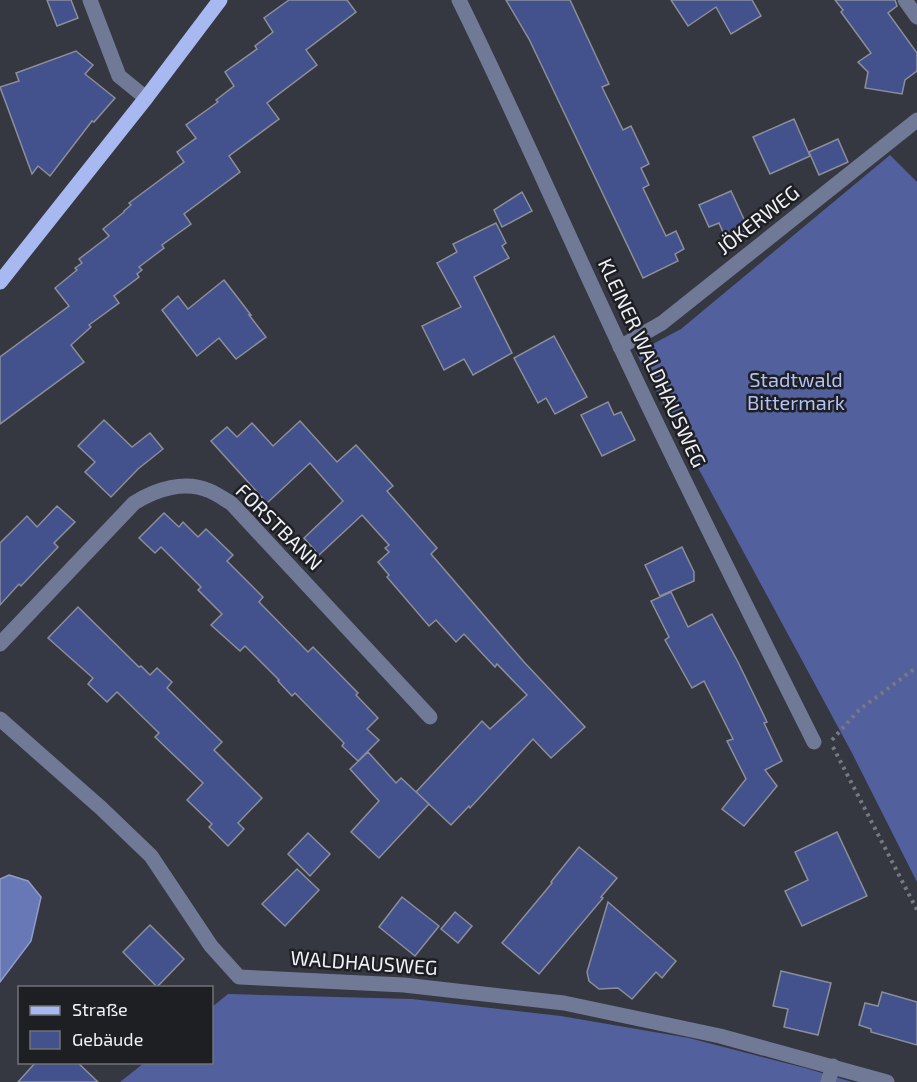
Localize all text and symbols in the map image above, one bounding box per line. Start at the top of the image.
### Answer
street label: JÖKERWEG [711,180,803,259]
street label: KLEINER WALDHAUSWEG [594,254,712,471]
park label: Stadtwald Bittermark [747,367,845,414]
street label: FORSTBANN [232,478,328,574]
street label: WALDHAUSWEG [290,945,438,979]
legend [18,986,213,1064]
text: Straße [72,998,128,1020]
text: Gebäude [72,1028,143,1050]

